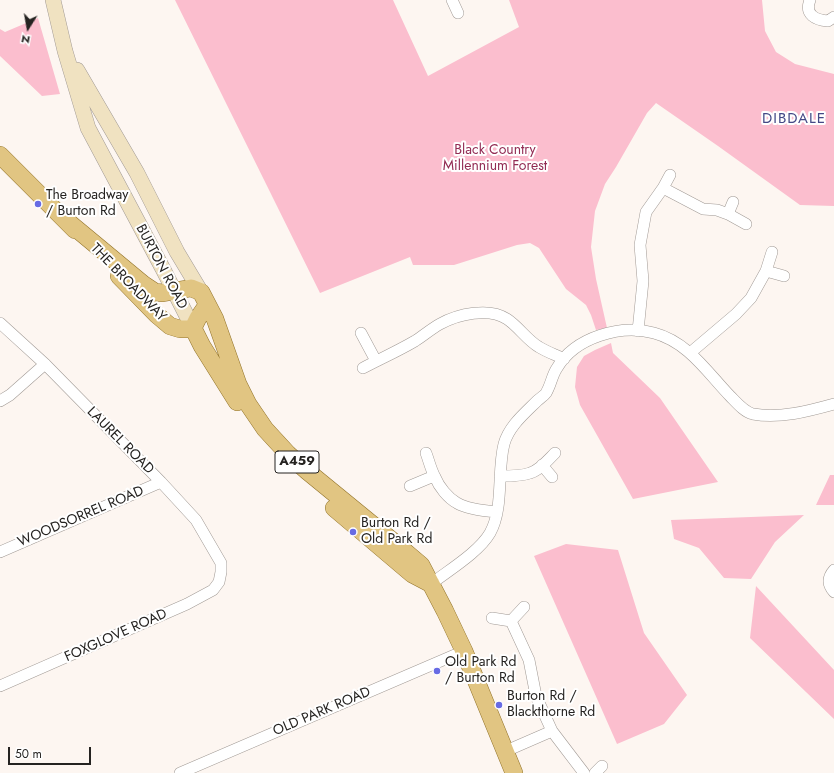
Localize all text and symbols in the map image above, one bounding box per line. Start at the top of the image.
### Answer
north arrow [8,8,48,48]
text: N [20,31,32,48]
district label: DIBDALE [762,110,826,128]
park label: Black Country Millennium Forest [443,143,547,176]
place label: The Broadway / Burton Rd [46,188,128,220]
marker: The Broadway / Burton Rd [33,199,43,209]
street label: BURTON ROAD [132,222,190,312]
street label: THE BROADWAY [87,241,169,325]
street label: LAUREL ROAD [83,404,157,478]
road number: A459 [275,451,319,473]
street label: WOODSORREL ROAD [16,483,146,551]
place label: Burton Rd / Old Park Rd [361,516,432,548]
marker: Burton Rd / Old Park Rd [348,527,358,537]
street label: FOXGLOVE ROAD [62,606,170,666]
place label: Old Park Rd / Burton Rd [445,655,516,688]
marker: Old Park Rd / Burton Rd [432,666,442,676]
street label: OLD PARK ROAD [271,684,373,740]
place label: Burton Rd / Blackthorne Rd [507,689,595,722]
marker: Burton Rd / Blackthorne Rd [494,700,504,710]
scale bar [10,739,93,765]
text: 50 m [15,745,42,763]

